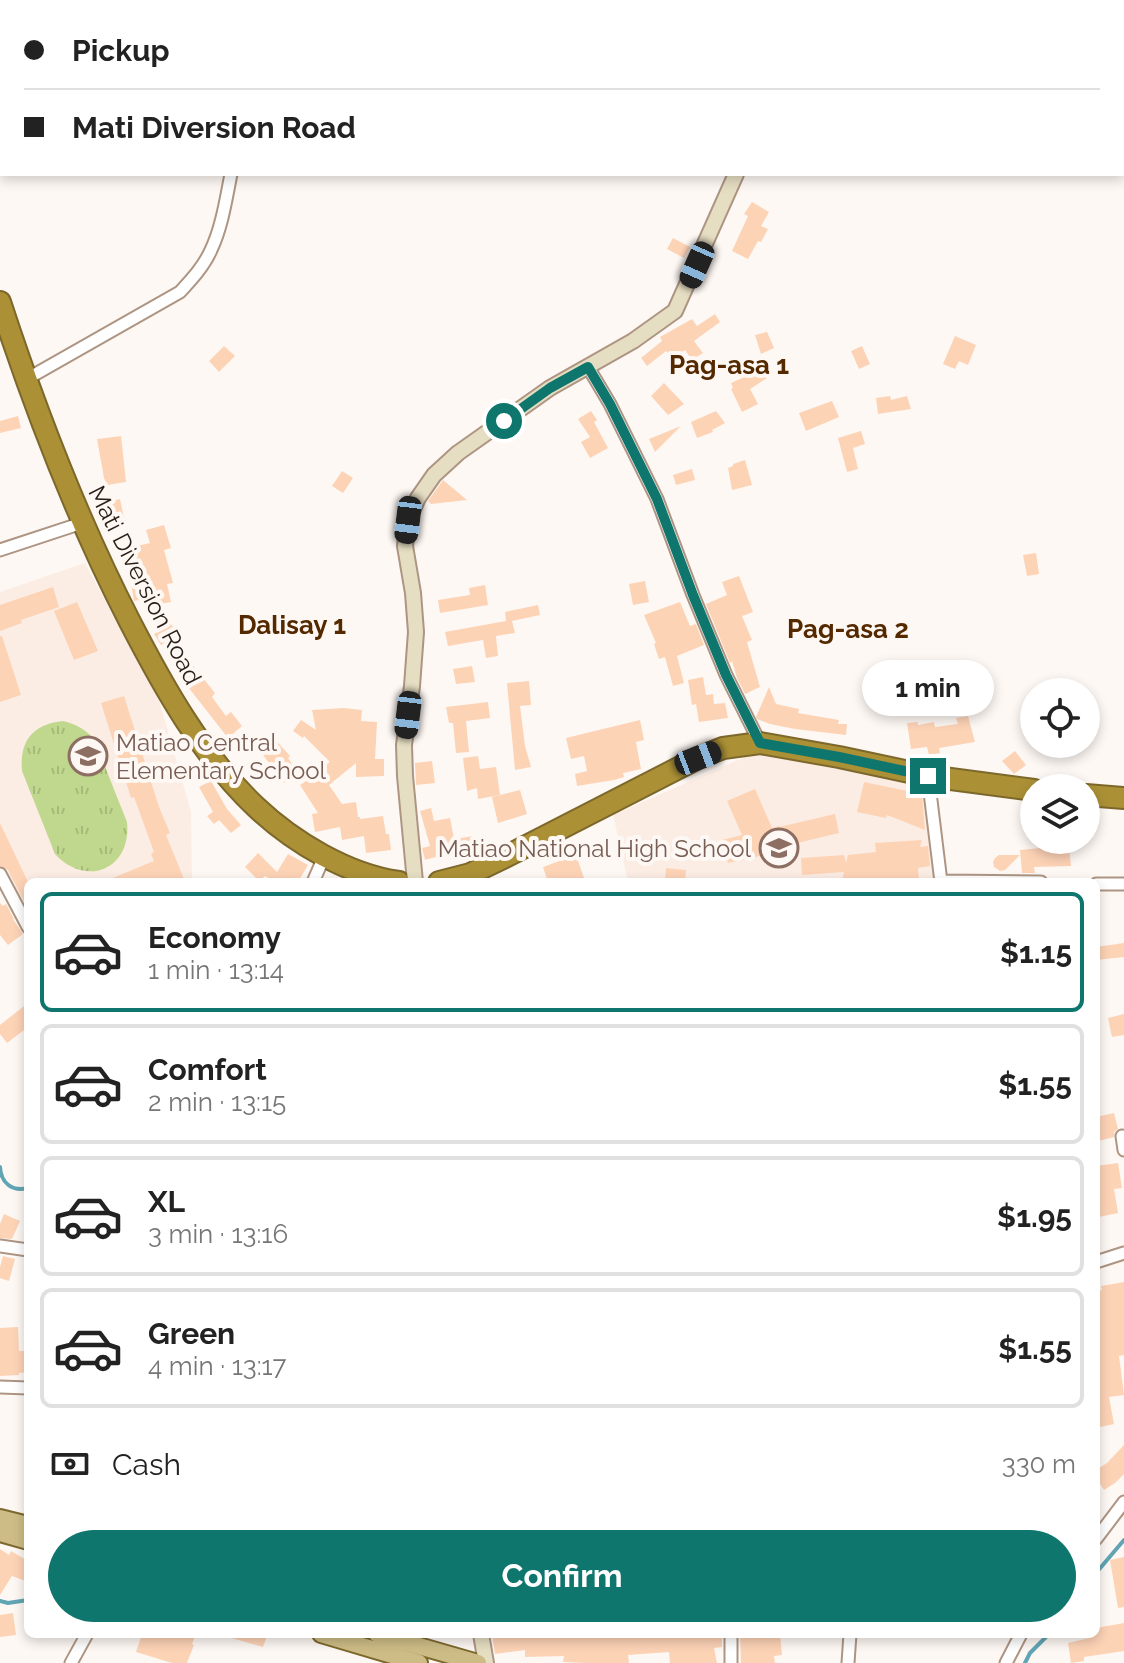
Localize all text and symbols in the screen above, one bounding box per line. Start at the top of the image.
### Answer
text: Pickup [72,33,170,68]
text: Mati Diversion Road [72,110,356,145]
car [676,238,718,292]
district label: Pag-asa 1 [669,350,789,380]
route start [486,403,522,439]
street label: Mati Diversion Road [82,481,208,689]
car [393,495,423,545]
district label: Dalisay 1 [238,610,346,640]
district label: Pag-asa 2 [787,614,909,644]
callout: 1 min [862,660,994,716]
text: 1 min [895,673,961,703]
map controls [1020,678,1100,854]
button: locate [1020,678,1100,758]
car [393,690,423,740]
place label: Matiao Central Elementary School [116,728,327,785]
school or university icon: Matiao Central Elementary School [67,735,109,777]
car [671,738,725,778]
route end [910,758,946,794]
button: layers [1020,774,1100,854]
school or university icon: Matiao National High School [758,827,800,869]
place label: Matiao National High School [438,834,751,863]
icon: car [52,916,124,988]
text: Economy [148,920,281,955]
text: $1.15 [1000,935,1072,970]
text: 1 min · 13:14 [148,955,284,985]
icon: car [52,1048,124,1120]
text: Comfort [148,1052,267,1087]
text: $1.55 [998,1067,1072,1102]
text: 2 min · 13:15 [148,1087,286,1117]
icon: car [52,1180,124,1252]
text: XL [148,1184,185,1219]
text: $1.95 [997,1199,1072,1234]
text: 3 min · 13:16 [148,1219,288,1249]
icon: car [52,1312,124,1384]
text: Green [148,1316,235,1351]
text: $1.55 [998,1331,1072,1366]
text: 4 min · 13:17 [148,1351,287,1381]
icon: cash [48,1442,92,1486]
text: Cash [112,1447,181,1482]
text: 330 m [1002,1449,1076,1479]
button: Confirm [48,1530,1076,1622]

